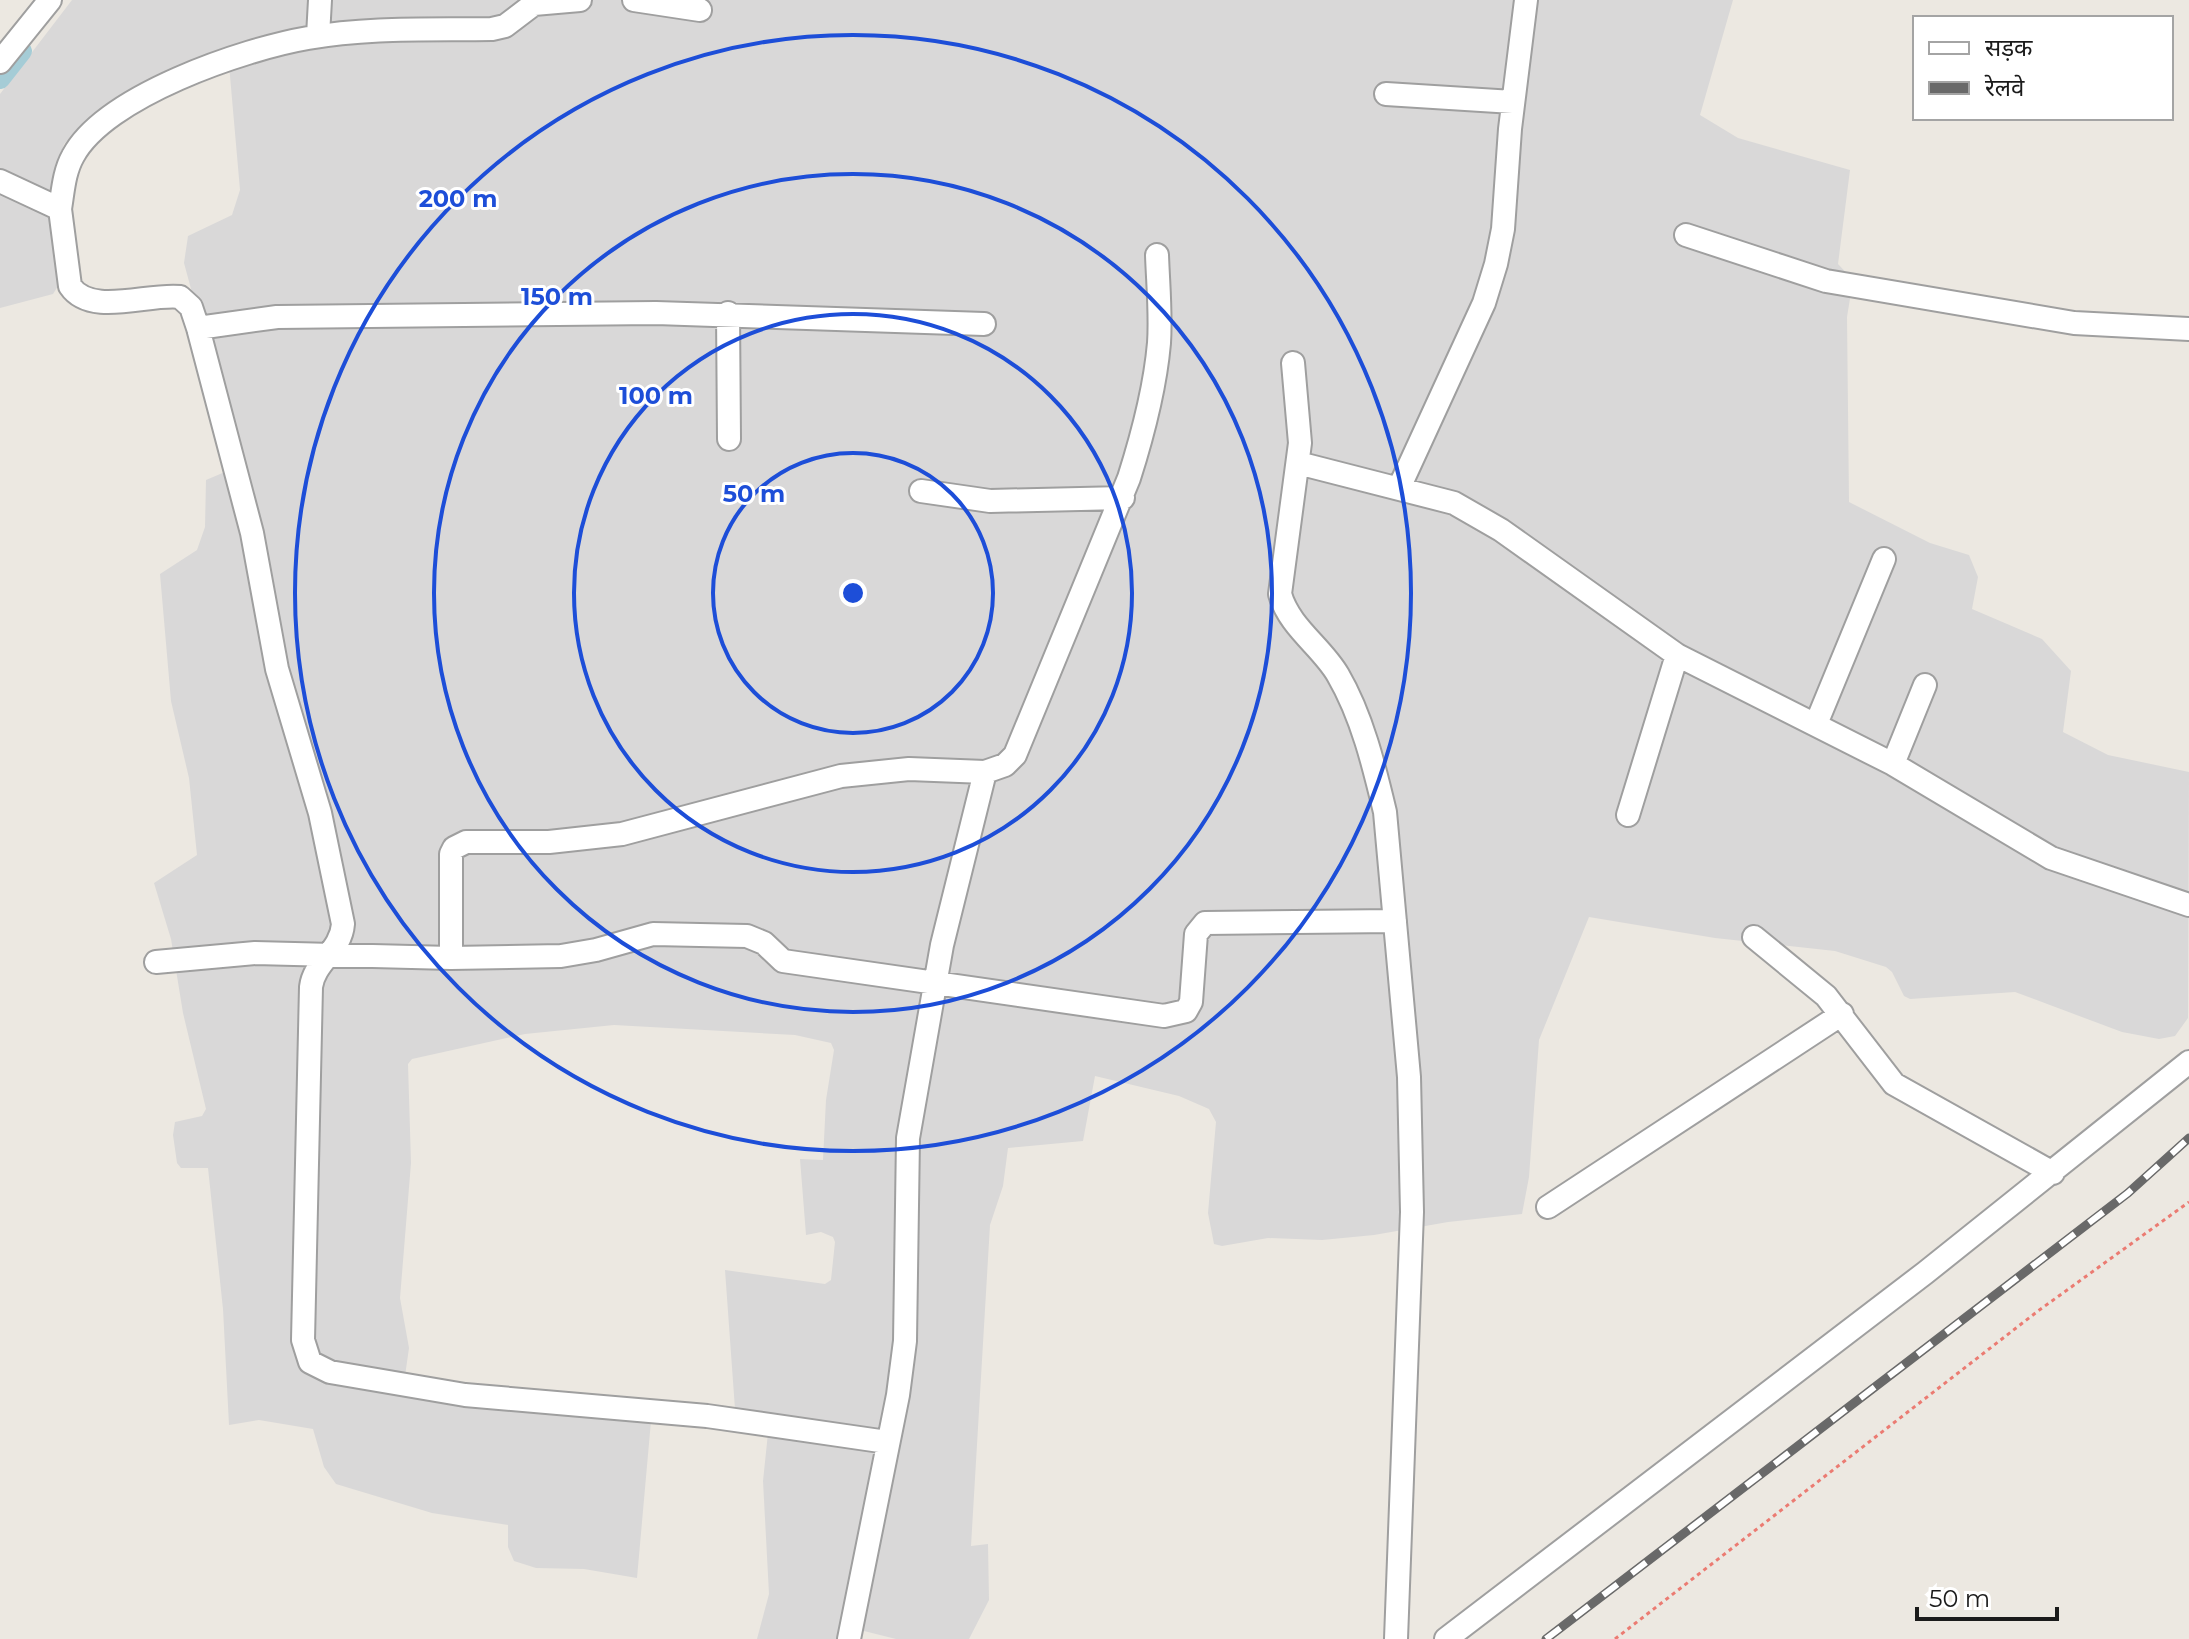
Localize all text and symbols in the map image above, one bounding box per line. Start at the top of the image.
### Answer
legend [1913,16,2173,120]
text: सड़क [1985,33,2033,62]
text: रेलवे [1984,73,2025,102]
text: 200 m [419,184,497,213]
text: 150 m [521,282,593,311]
text: 100 m [619,381,693,410]
text: 50 m [723,479,785,508]
centre of rings [839,579,867,607]
scale bar [1917,1571,2057,1621]
text: 50 m [1929,1584,1990,1613]

